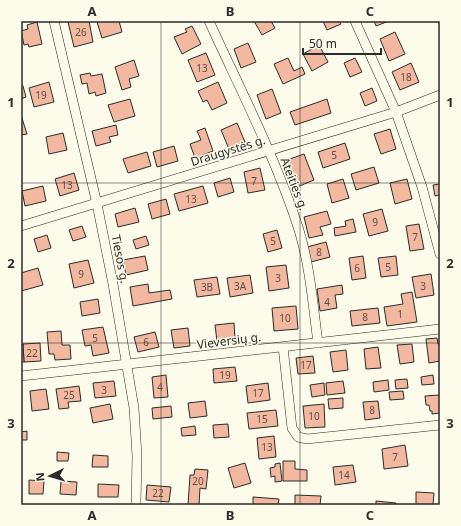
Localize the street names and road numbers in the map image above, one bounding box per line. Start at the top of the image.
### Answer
street label: Draugystės g. [188,131,267,170]
street label: Ateities g. [277,155,312,213]
street label: Tiesos g. [107,233,134,285]
street label: Vieversių g. [196,328,262,353]

